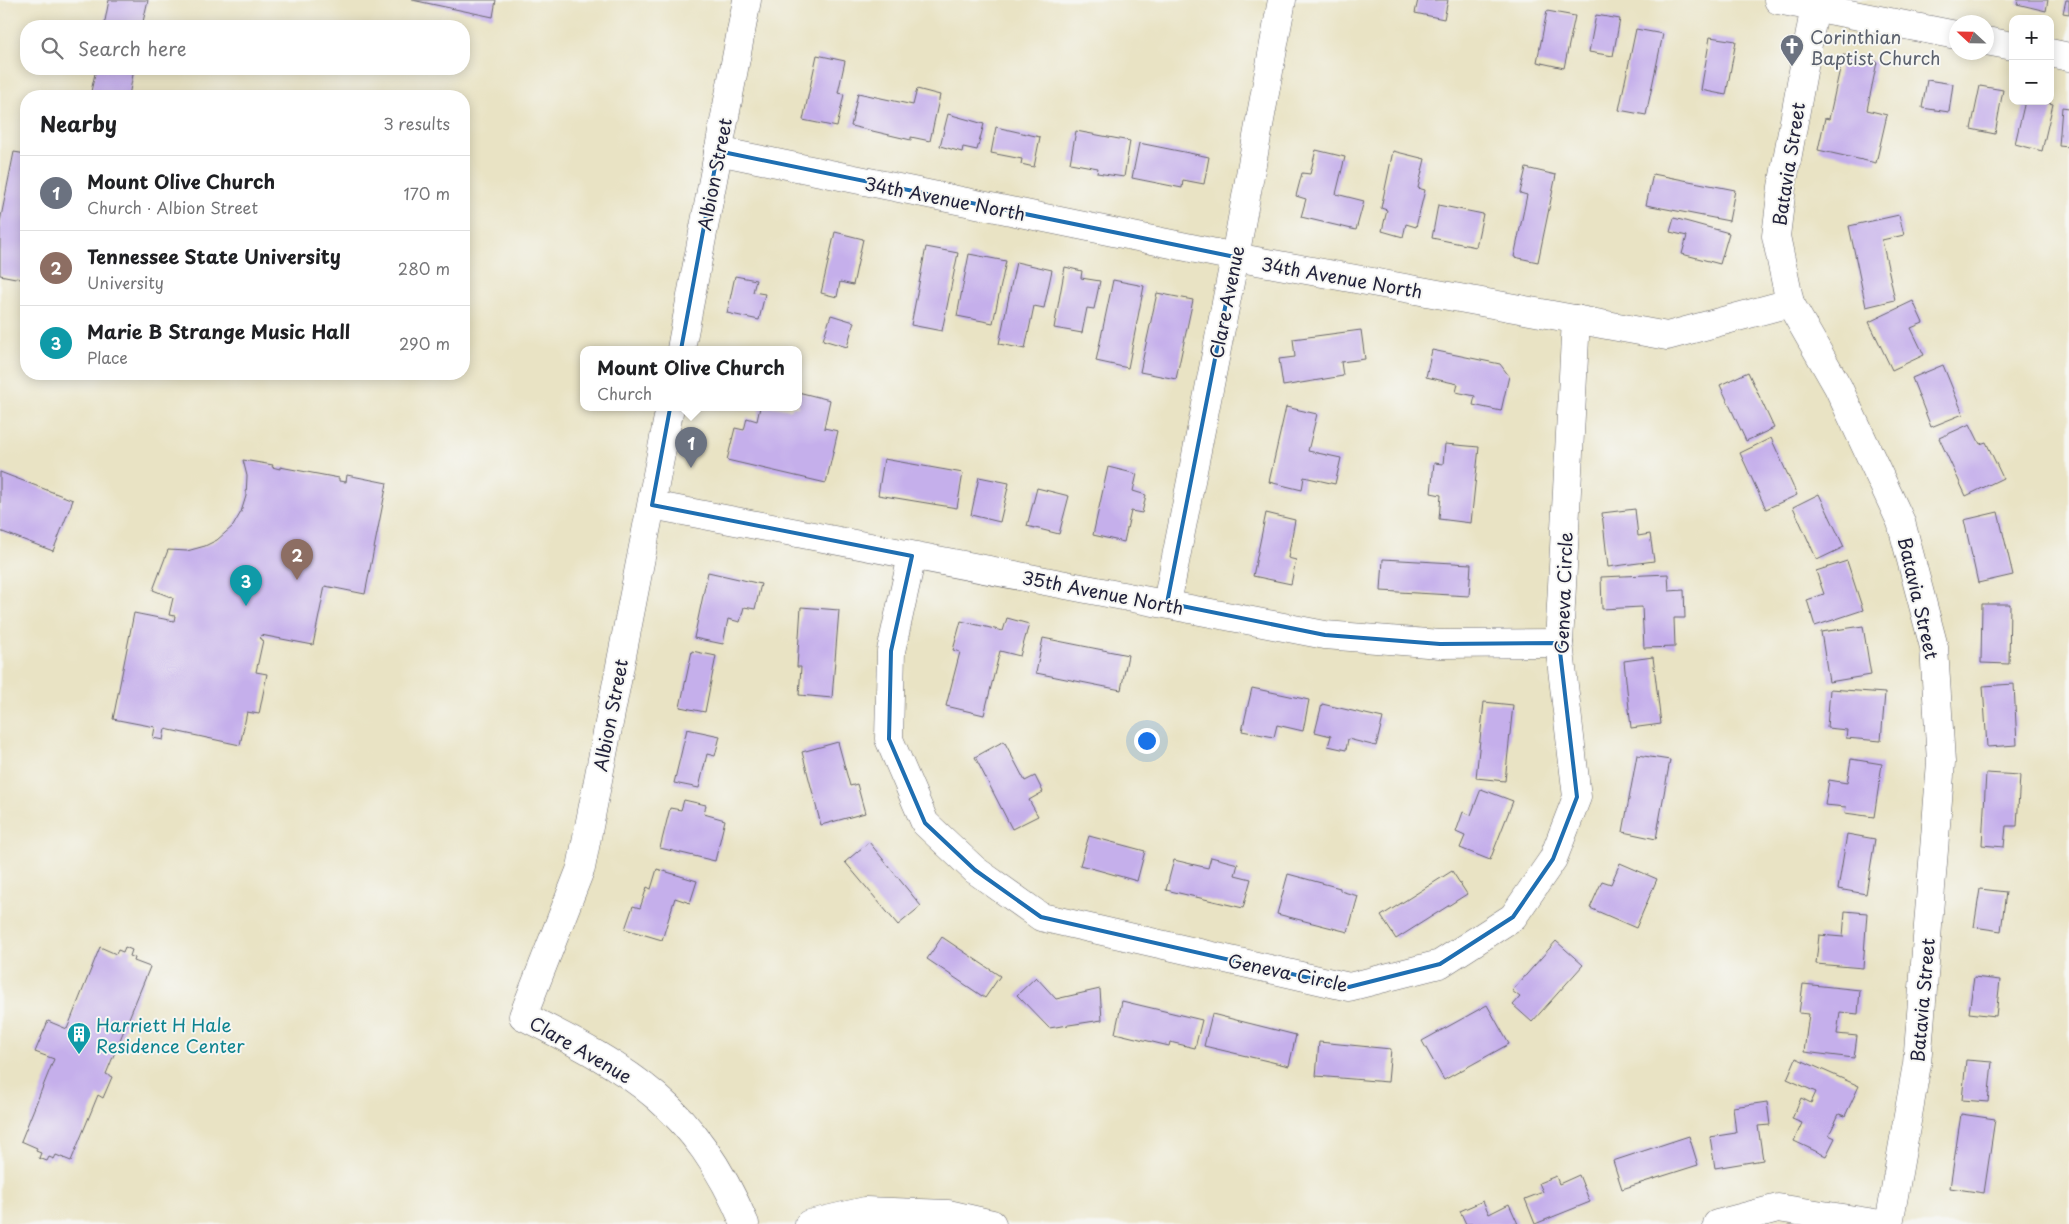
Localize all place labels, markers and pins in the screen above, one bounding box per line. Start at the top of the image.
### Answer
place label: Corinthian Baptist Church [1810,23,1940,71]
church icon: Corinthian Baptist Church [1779,33,1805,67]
pin: 1 [675,427,707,468]
pin: 2 [281,539,313,580]
pin: 3 [230,565,262,606]
place label: Harriett H Hale Residence Center [96,1011,245,1059]
building icon: Harriett H Hale Residence Center [66,1021,92,1055]

